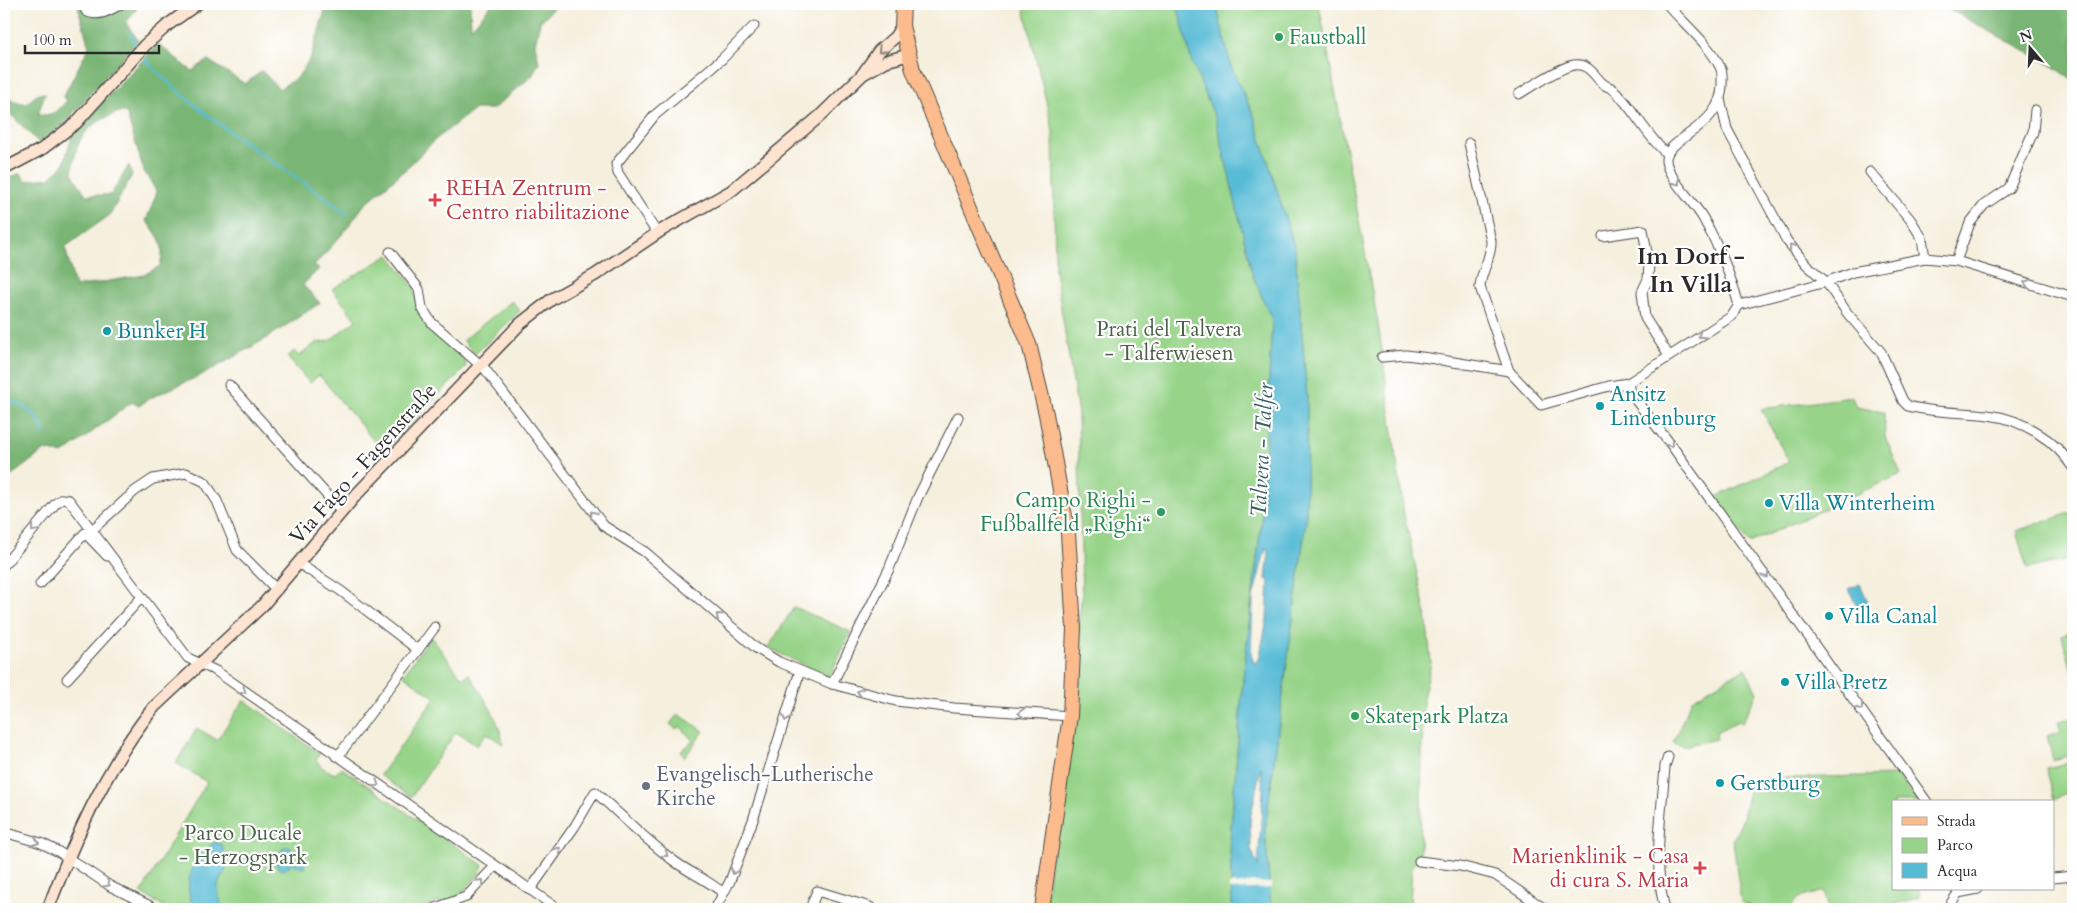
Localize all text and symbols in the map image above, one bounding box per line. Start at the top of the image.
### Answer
scale bar [25,22,159,54]
north arrow [2004,22,2054,72]
place label: Faustball [1289,23,1366,52]
text: N [2017,25,2035,47]
text: 100 m [32,30,72,50]
marker: Faustball [1273,31,1285,43]
one-way arrow [878,44,887,53]
place label: REHA Zentrum - Centro riabilitazione [446,174,630,227]
one-way arrow [1672,176,1680,185]
marker: REHA Zentrum - Centro riabilitazione [428,193,442,207]
district label: Im Dorf - In Villa [1637,240,1745,301]
one-way arrow [1789,244,1798,253]
one-way arrow [2023,279,2031,289]
park label: Prati del Talvera - Talferwiesen [1096,315,1242,368]
place label: Bunker H [117,317,206,346]
marker: Bunker H [101,325,113,337]
one-way arrow [1698,329,1707,339]
street label: Via Fago - Fagenstraße [283,377,443,551]
place label: Ansitz Lindenburg [1610,380,1716,433]
water label: Talvera - Talfer [1244,381,1281,518]
marker: Ansitz Lindenburg [1594,400,1606,412]
one-way arrow [1665,438,1673,447]
place label: Campo Righi - Fußballfeld „Righi“ [980,486,1151,539]
place label: Villa Winterheim [1779,489,1936,518]
marker: Villa Winterheim [1763,497,1775,509]
marker: Campo Righi - Fußballfeld „Righi“ [1155,506,1167,518]
one-way arrow [591,511,599,520]
one-way arrow [31,523,40,532]
one-way arrow [1760,569,1769,579]
place label: Villa Canal [1839,602,1937,631]
marker: Villa Canal [1823,610,1835,622]
one-way arrow [715,613,724,622]
place label: Villa Pretz [1795,668,1888,697]
marker: Villa Pretz [1779,676,1791,688]
one-way arrow [237,685,247,694]
one-way arrow [857,687,865,697]
place label: Skatepark Platza [1365,702,1509,731]
one-way arrow [1854,702,1863,711]
one-way arrow [1017,707,1025,718]
marker: Skatepark Platza [1349,710,1361,722]
one-way arrow [782,713,792,721]
place label: Evangelisch-Lutherische Kirche [656,760,874,813]
place label: Gerstburg [1730,769,1820,798]
marker: Gerstburg [1714,777,1726,789]
one-way arrow [370,778,380,787]
marker: Evangelisch-Lutherische Kirche [640,780,652,792]
legend [1892,800,2054,890]
text: Strada [1937,811,1976,831]
park label: Parco Ducale - Herzogspark [179,819,308,872]
text: Parco [1937,835,1973,855]
one-way arrow [31,836,40,846]
place label: Marienklinik - Casa di cura S. Maria [1512,842,1689,895]
one-way arrow [552,847,561,856]
one-way arrow [659,848,668,857]
marker: Marienklinik - Casa di cura S. Maria [1693,861,1707,875]
text: Acqua [1937,861,1978,881]
one-way arrow [730,867,740,875]
one-way arrow [102,877,111,887]
one-way arrow [475,878,484,887]

